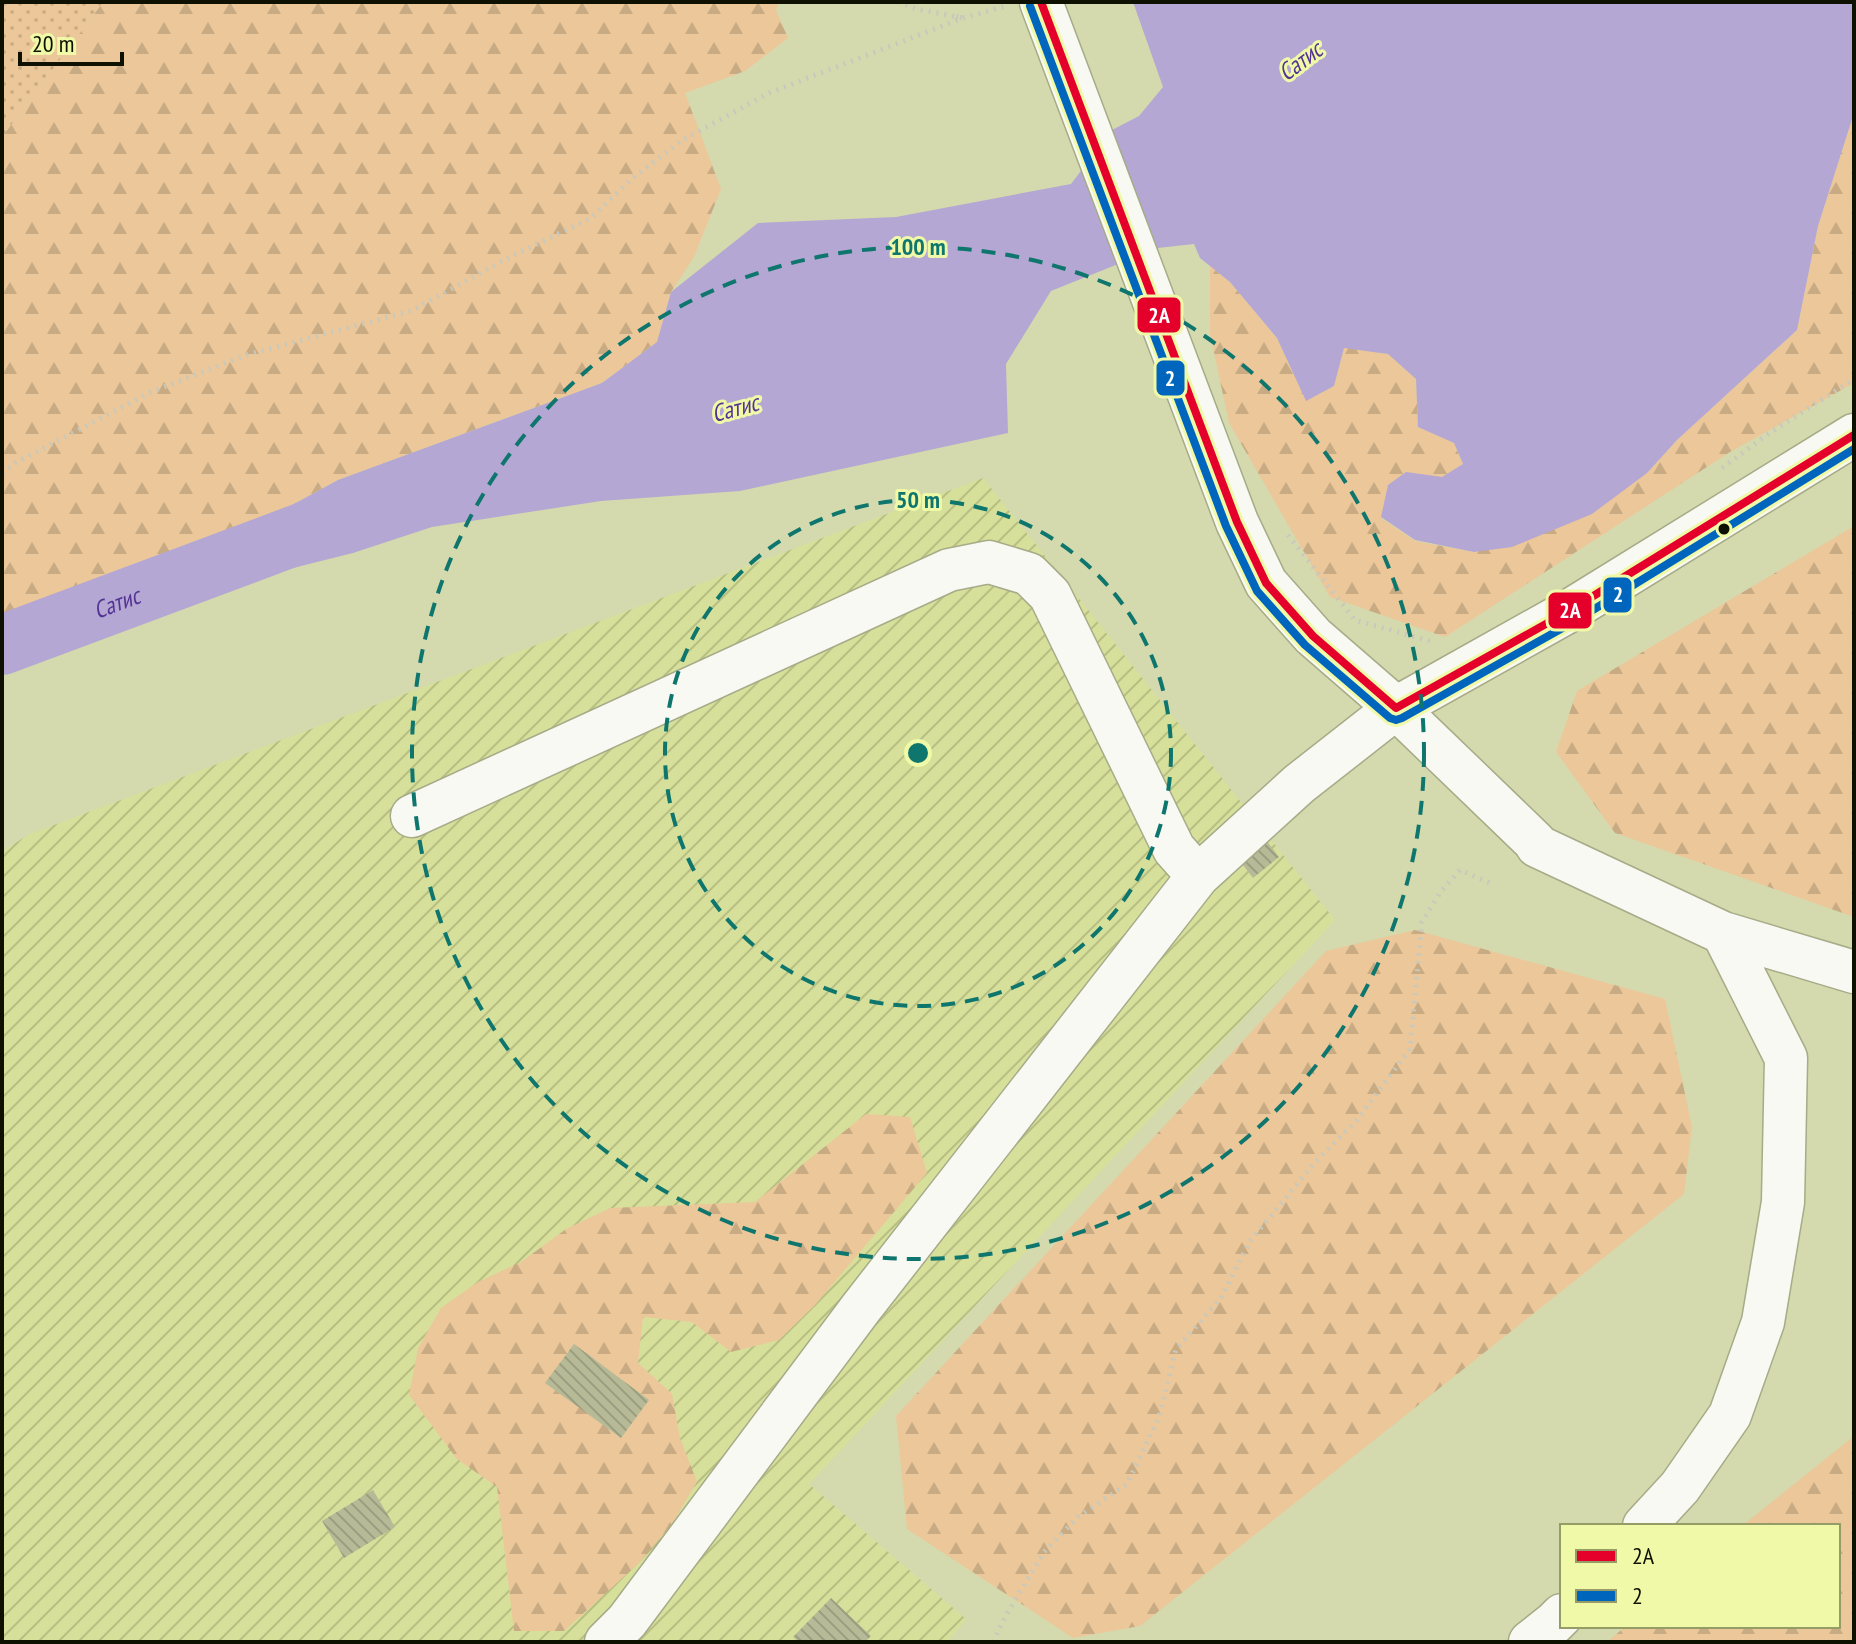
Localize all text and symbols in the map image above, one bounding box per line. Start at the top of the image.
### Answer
scale bar [20,16,122,66]
text: 20 m [32,28,74,59]
water label: Сатис [1272,33,1330,88]
text: 100 m [890,231,946,262]
line badge: 2А [1136,296,1182,334]
text: 2А [1148,301,1171,329]
line badge: 2 [1155,359,1186,397]
text: 2 [1165,364,1175,392]
water label: Сатис [708,386,764,429]
text: 50 m [896,484,940,515]
unlabelled marker [1716,521,1732,537]
line badge: 2 [1602,576,1633,614]
water label: Сатис [89,579,146,625]
text: 2 [1613,580,1623,608]
line badge: 2А [1547,591,1593,630]
text: 2А [1559,596,1582,624]
centre of rings [904,739,932,767]
legend [1560,1524,1840,1628]
text: 2А [1632,1540,1655,1571]
text: 2 [1632,1580,1643,1611]

